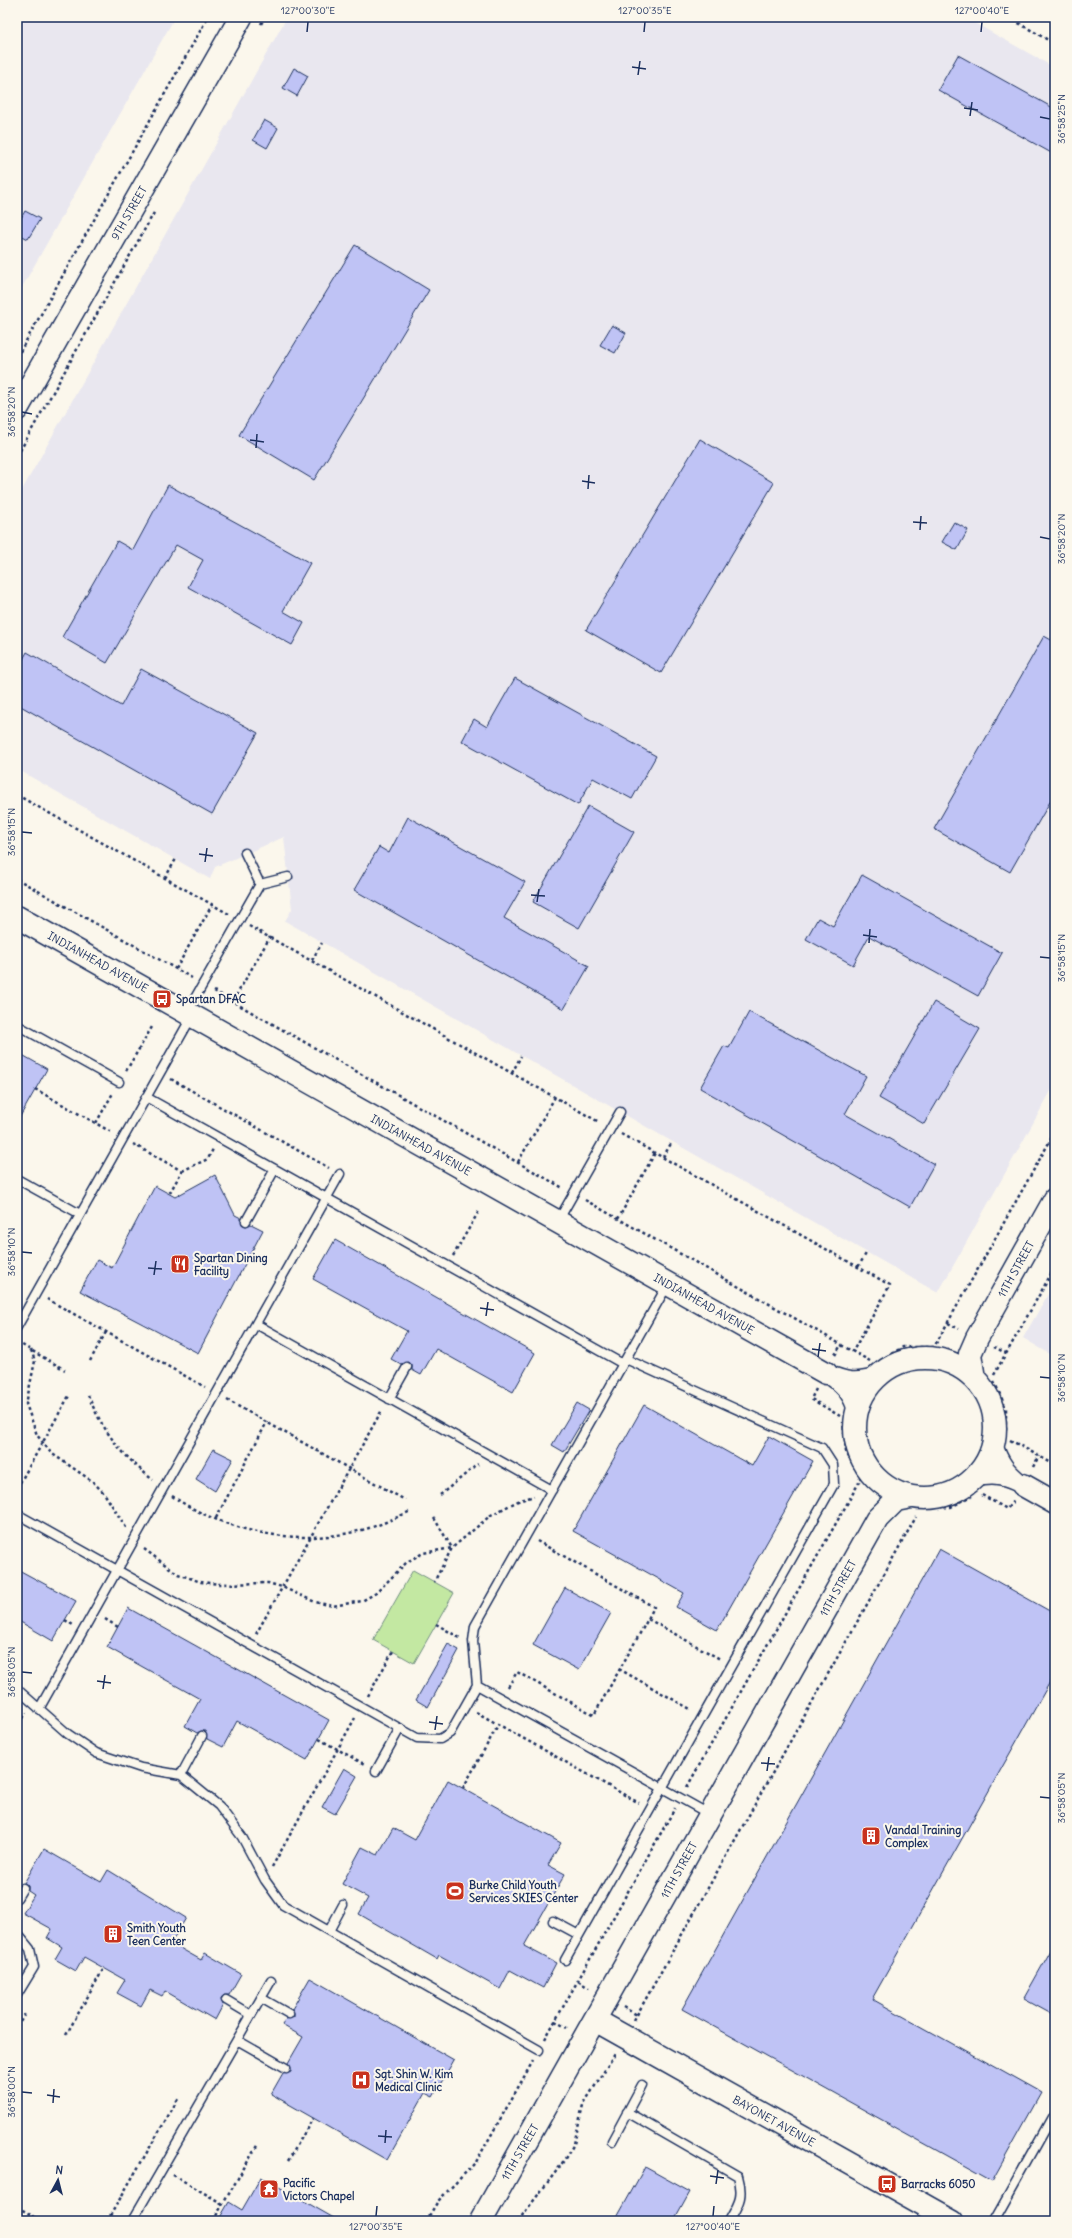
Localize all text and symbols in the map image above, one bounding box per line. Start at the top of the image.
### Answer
text: 127°00'30"E [281,4,335,17]
text: 127°00'35"E [618,4,672,17]
text: 127°00'40"E [955,4,1009,17]
text: 36°58'25"N [1055,94,1068,144]
street label: 9TH STREET [108,183,150,242]
text: 36°58'20"N [5,387,18,437]
text: 36°58'20"N [1055,514,1068,564]
text: 36°58'15"N [5,808,18,856]
street label: INDIANHEAD AVENUE [45,929,151,995]
text: 36°58'15"N [1055,934,1068,982]
bus stop icon: Spartan DFAC [151,988,173,1010]
place label: Spartan DFAC [176,992,247,1007]
street label: INDIANHEAD AVENUE [368,1112,474,1178]
text: 36°58'10"N [5,1227,18,1277]
street label: 11TH STREET [995,1238,1037,1300]
place label: Spartan Dining Facility [194,1251,268,1279]
restaurant icon: Spartan Dining Facility [169,1253,191,1275]
street label: INDIANHEAD AVENUE [651,1271,757,1337]
text: 36°58'10"N [1055,1353,1068,1403]
street label: 11TH STREET [817,1557,859,1619]
text: 36°58'05"N [5,1647,18,1697]
text: 36°58'05"N [1055,1773,1068,1823]
place label: Vandal Training Complex [885,1823,961,1851]
building icon: Vandal Training Complex [860,1825,882,1847]
street label: 11TH STREET [658,1839,700,1901]
place label: Burke Child Youth Services SKIES Center [469,1878,579,1905]
sports icon: Burke Child Youth Services SKIES Center [444,1880,466,1902]
place label: Smith Youth Teen Center [127,1921,187,1948]
building icon: Smith Youth Teen Center [102,1923,124,1945]
text: 36°58'00"N [5,2066,18,2118]
place label: Sgt. Shin W. Kim Medical Clinic [375,2067,453,2094]
hospital icon: Sgt. Shin W. Kim Medical Clinic [350,2069,372,2091]
street label: BAYONET AVENUE [730,2092,818,2150]
street label: 11TH STREET [498,2121,542,2183]
north arrow [38,2160,78,2200]
text: N [55,2163,64,2177]
bus stop icon: Barracks 6050 [876,2173,898,2195]
place label: Pacific Victors Chapel [283,2176,354,2204]
place label: Barracks 6050 [901,2177,976,2191]
temple icon: Pacific Victors Chapel [258,2178,280,2200]
text: 127°00'35"E [349,2220,403,2233]
text: 127°00'40"E [686,2220,740,2233]

